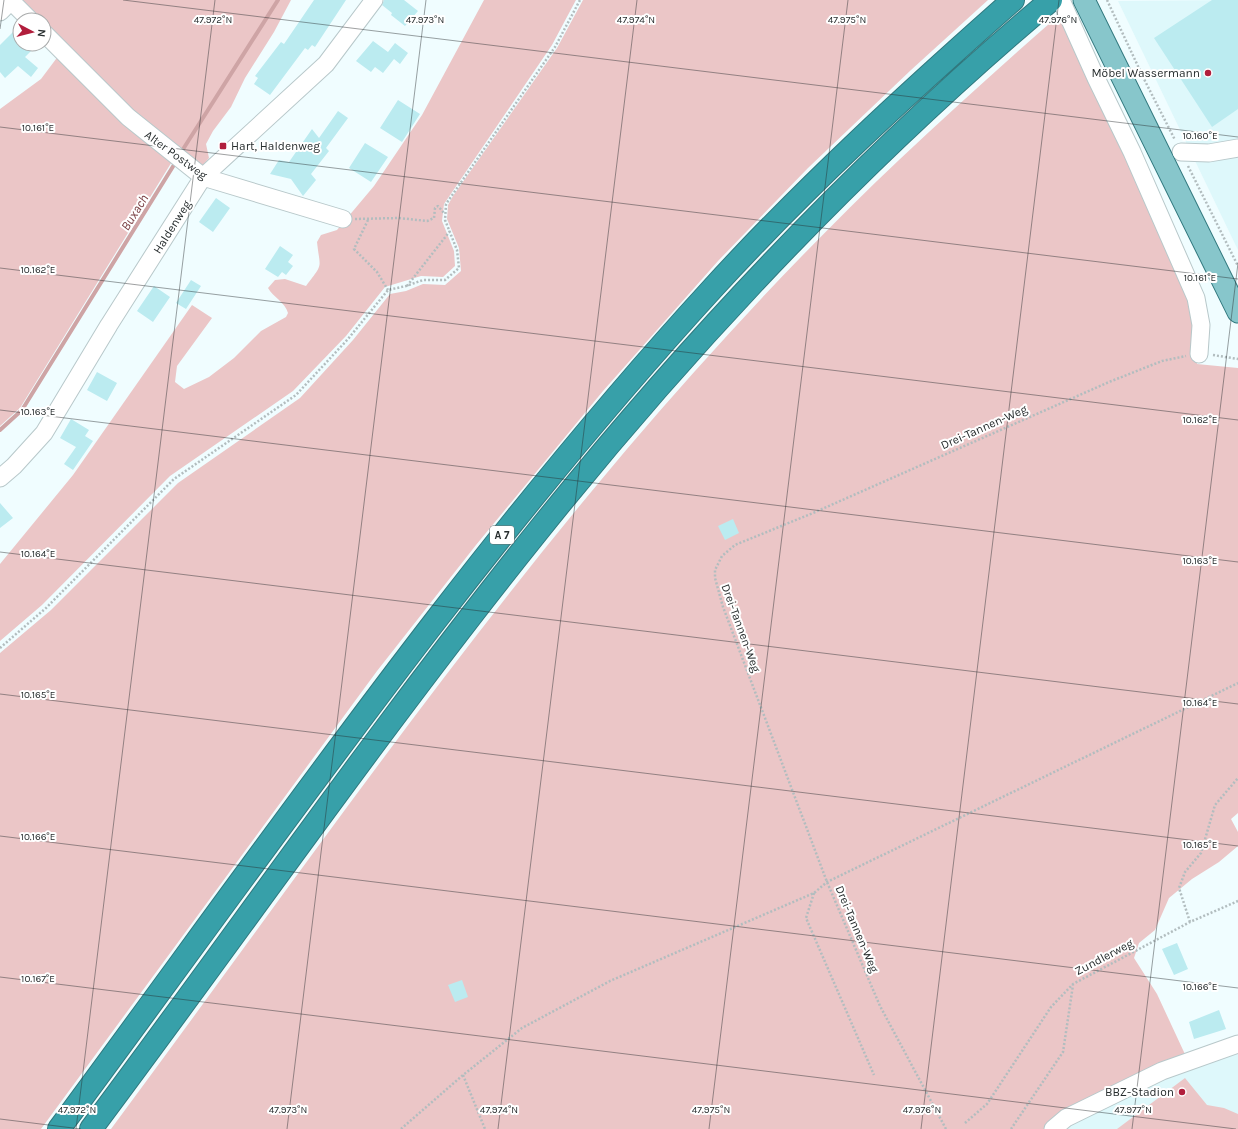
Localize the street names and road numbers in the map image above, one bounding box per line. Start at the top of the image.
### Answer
street label: Alter Postweg [142,128,210,182]
street label: Haldenweg [150,198,194,256]
street label: Drei-Tannen-Weg [939,402,1030,452]
road number: A 7 [490,526,514,544]
street label: Drei-Tannen-Weg [719,582,764,674]
street label: Drei-Tannen-Weg [832,883,882,975]
street label: Zundlerweg [1072,936,1136,978]

